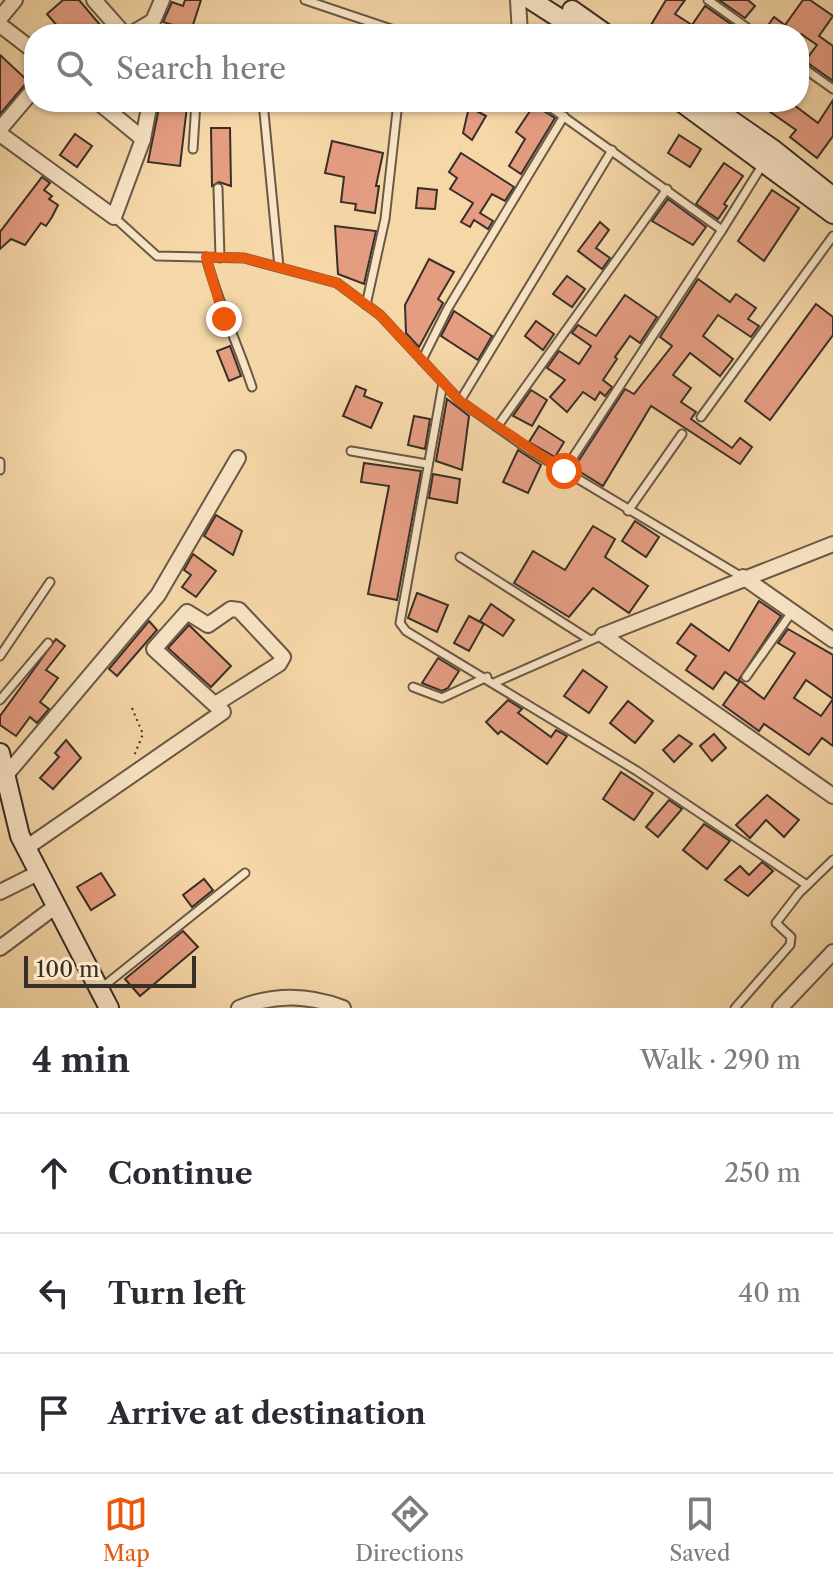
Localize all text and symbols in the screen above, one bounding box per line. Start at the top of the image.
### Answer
search box [24,24,809,112]
icon: search [52,46,96,90]
text: Search here [116,50,286,87]
route end [206,301,242,337]
route start [546,453,582,489]
scale bar [24,952,196,988]
text: 100 m [36,956,99,983]
text: 4 min [32,1039,130,1081]
text: Walk · 290 m [640,1044,801,1076]
icon: ahead [32,1151,76,1195]
text: Continue [108,1155,253,1192]
text: 250 m [724,1157,801,1189]
icon: left [32,1271,76,1315]
text: Turn left [108,1275,245,1312]
text: 40 m [738,1277,801,1309]
icon: arrive [32,1391,76,1435]
text: Arrive at destination [108,1395,426,1432]
tab: Map [103,1492,150,1567]
tab: Directions [355,1492,464,1567]
tab: Saved [669,1492,730,1567]

